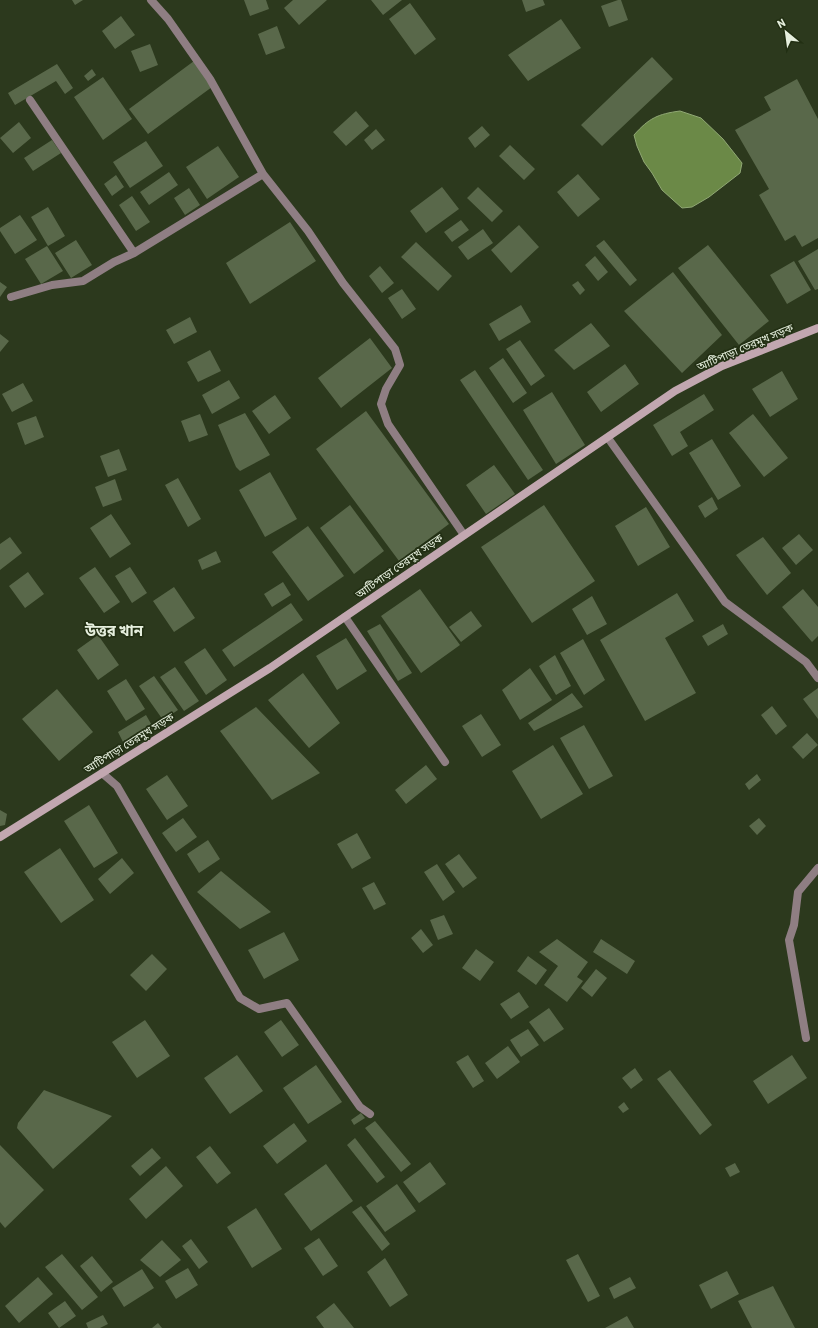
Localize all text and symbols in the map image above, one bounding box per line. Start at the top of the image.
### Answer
north arrow [766,12,806,52]
text: N [775,15,787,30]
street label: আটিপাড়া তেরমুখ সড়ক [694,320,795,374]
street label: আটিপাড়া তেরমুখ সড়ক [352,531,446,602]
district label: উত্তর খান [84,621,144,639]
street label: আটিপাড়া তেরমুখ সড়ক [81,710,177,777]

